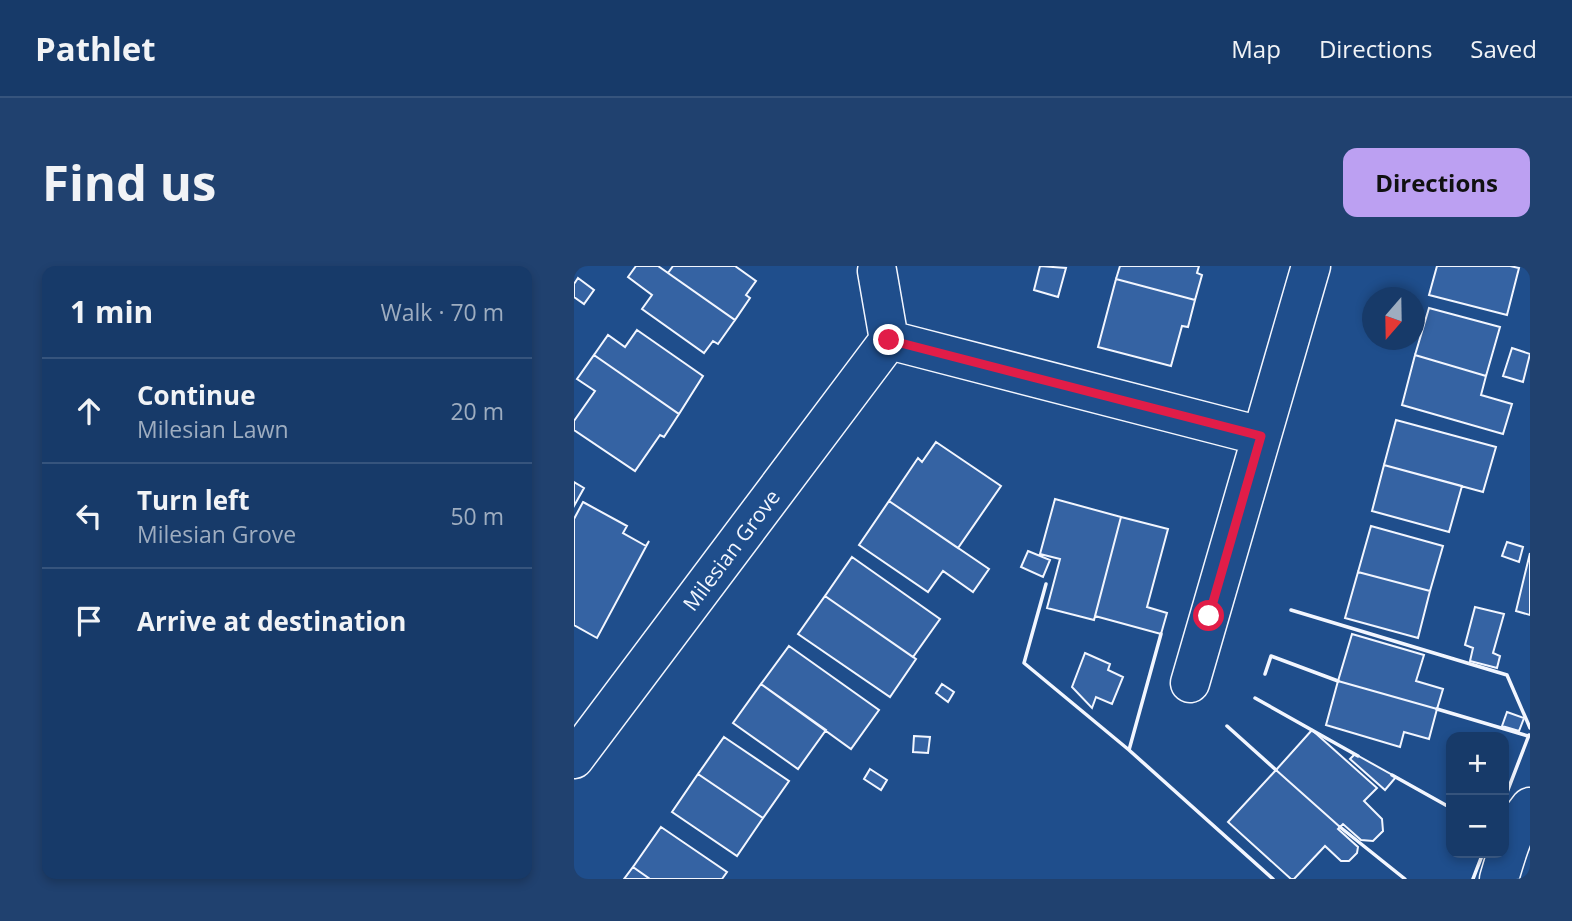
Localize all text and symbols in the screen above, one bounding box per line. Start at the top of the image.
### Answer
text: Pathlet [35,26,156,71]
text: Map [1231,32,1281,65]
text: Directions [1319,32,1432,65]
text: Saved [1470,32,1537,65]
button: Directions [1343,148,1530,217]
text: Find us [42,149,216,215]
north arrow [1362,287,1425,350]
text: 1 min [70,291,153,332]
text: Walk · 70 m [381,296,504,328]
route end [873,324,904,355]
text: Continue [137,377,256,413]
icon: ahead [70,392,108,430]
text: 20 m [450,395,504,427]
text: Milesian Lawn [137,413,289,445]
text: Turn left [137,482,249,518]
street label: Milesian Grove [676,484,786,616]
icon: left [70,497,108,535]
text: 50 m [450,500,504,532]
text: Milesian Grove [137,518,296,550]
route start [1193,600,1224,631]
icon: arrive [70,602,108,640]
text: Arrive at destination [137,603,406,639]
map controls [1446,732,1509,858]
button: + [1446,732,1509,795]
button: − [1446,795,1509,858]

